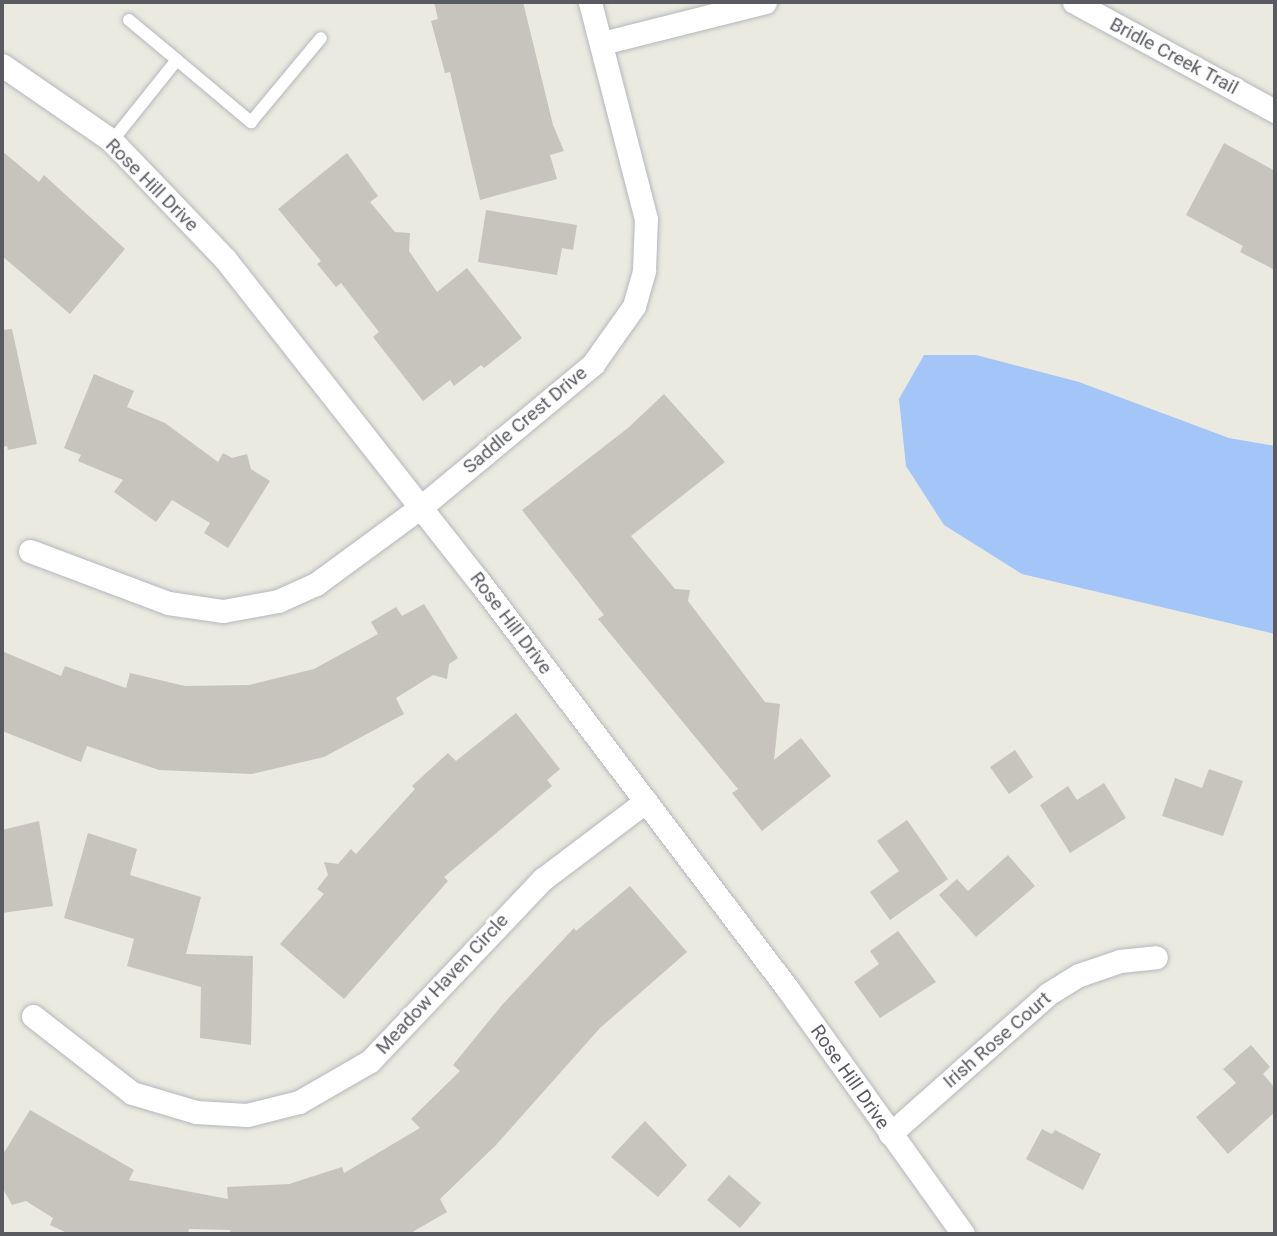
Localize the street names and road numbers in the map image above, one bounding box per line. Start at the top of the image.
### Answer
street label: Bridle Creek Trail [1106,13,1242,99]
street label: Rose Hill Drive [101,134,203,236]
street label: Saddle Crest Drive [458,362,592,478]
street label: Rose Hill Drive [465,567,557,679]
street label: Meadow Haven Circle [371,909,513,1059]
street label: Irish Rose Court [939,987,1055,1093]
street label: Rose Hill Drive [806,1021,894,1133]

